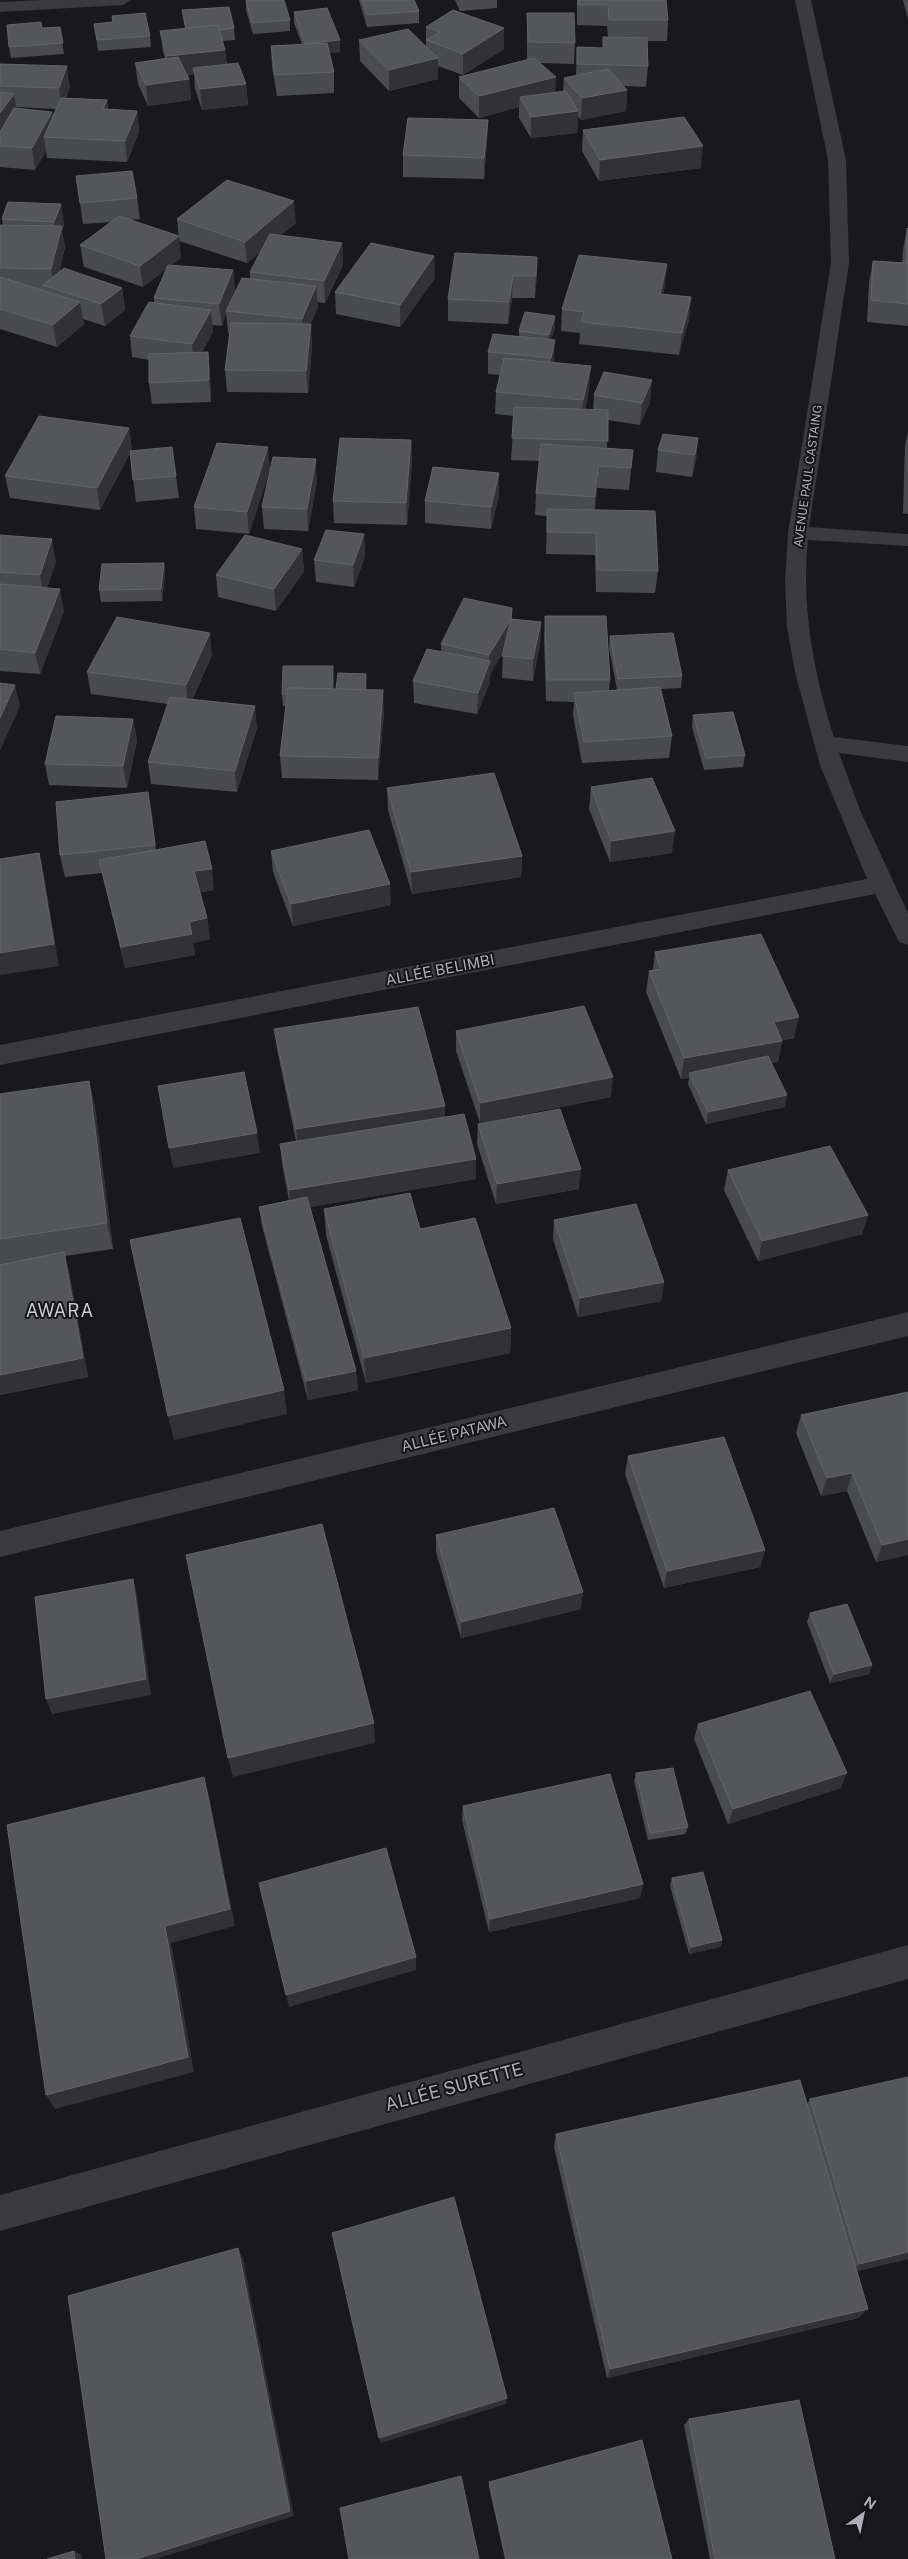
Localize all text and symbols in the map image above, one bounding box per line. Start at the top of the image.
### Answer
street label: AVENUE PAUL CASTAING [791,404,825,548]
street label: ALLÉE BELIMBI [384,951,496,988]
district label: AWARA [26,1300,94,1321]
street label: ALLÉE PATAWA [399,1412,509,1455]
street label: ALLÉE SURETTE [382,2057,525,2115]
north arrow [838,2489,888,2539]
text: N [861,2493,879,2513]

